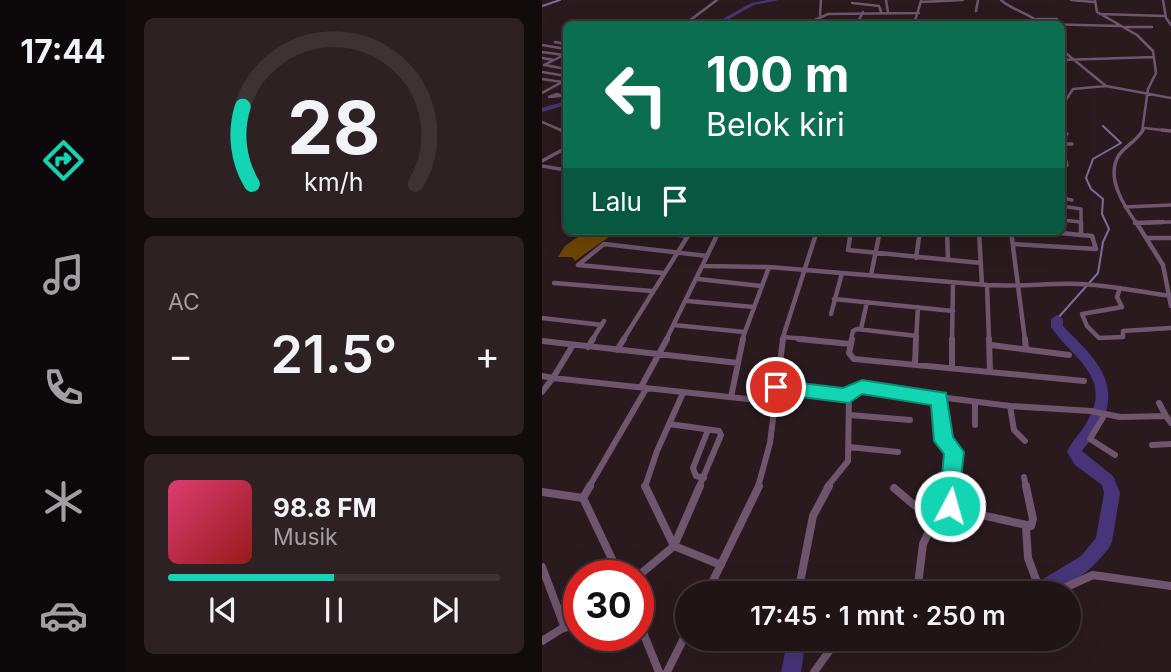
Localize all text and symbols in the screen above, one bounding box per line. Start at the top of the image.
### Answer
text: 17:44 [20,32,106,71]
text: 100 m [706,45,850,104]
icon: left [591,49,682,140]
text: 28 [287,83,381,172]
text: Belok kiri [706,105,845,144]
icon: directions [39,136,88,185]
text: km/h [304,167,364,197]
icon: arrive [656,182,694,220]
text: Lalu [591,186,642,217]
icon: music [39,250,88,299]
text: AC [168,288,200,316]
text: 21.5° [271,323,397,386]
text: − [168,332,193,378]
text: + [475,332,500,378]
pin [746,357,806,417]
icon: phone [39,363,88,412]
icon: arrive [757,368,795,406]
position arrow [913,469,987,543]
icon: climate [39,477,88,526]
text: 98.8 FM [273,492,377,523]
text: Musik [273,523,338,551]
speed limit sign: 30 [563,560,654,651]
icon: car [39,591,88,640]
icon: previous [204,591,242,629]
icon: pause [315,591,353,629]
icon: next [426,591,464,629]
text: 17:45 · 1 mnt · 250 m [750,600,1006,631]

